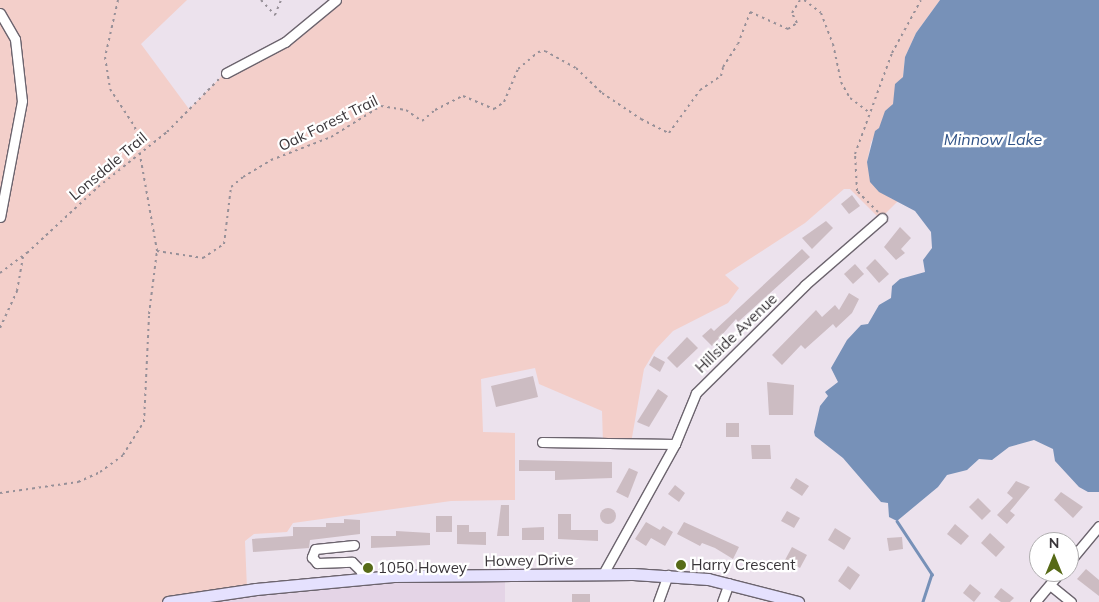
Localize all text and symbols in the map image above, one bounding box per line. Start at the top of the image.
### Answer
street label: Oak Forest Trail [275,91,381,155]
street label: Lonsdale Trail [65,128,151,204]
water label: Minnow Lake [944,129,1042,149]
street label: Hillside Avenue [691,290,781,376]
north arrow [1029,532,1079,582]
text: N [1049,534,1059,552]
street label: Howey Drive [484,550,574,570]
place label: Harry Crescent [691,556,795,574]
place label: 1050 Howey [378,559,467,577]
marker: Harry Crescent [675,559,687,571]
marker: 1050 Howey [362,562,374,574]

